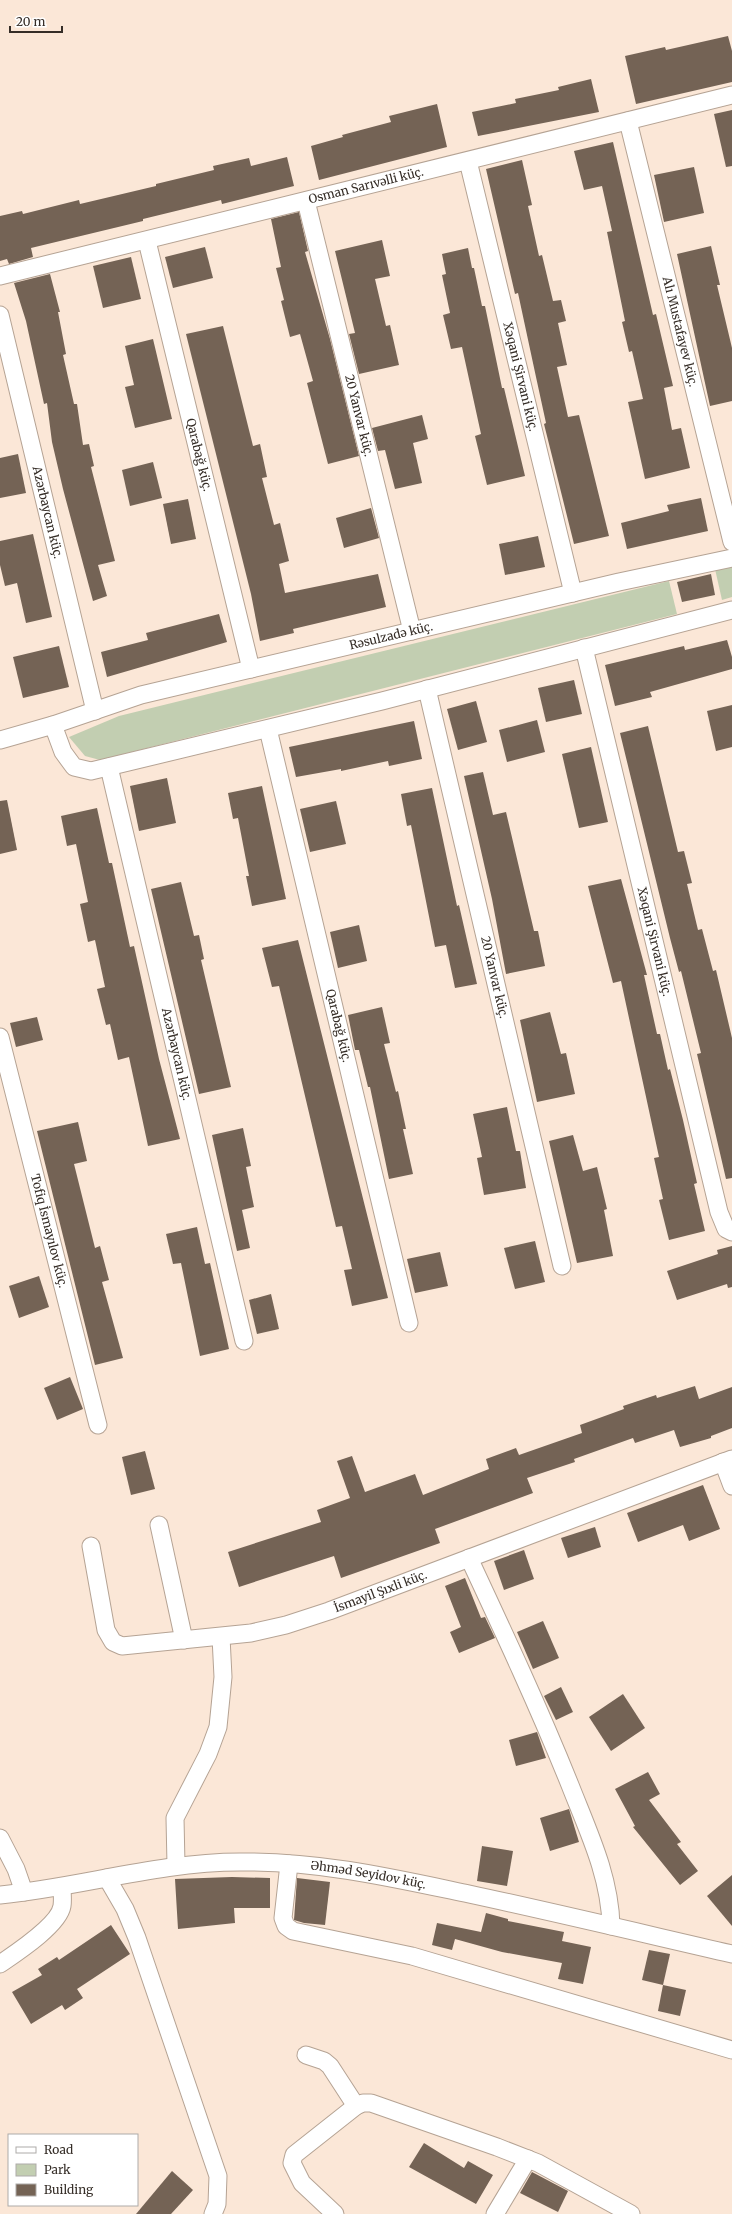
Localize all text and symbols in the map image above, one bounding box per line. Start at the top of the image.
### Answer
scale bar [10,8,62,34]
text: 20 m [16,14,45,29]
street label: Osman Sarıvəlli küç. [307,164,425,206]
street label: Alı Mustafayev küç. [659,274,701,388]
street label: Xəqani Şirvani küç. [500,321,541,433]
street label: 20 Yanvar küç. [342,373,377,458]
street label: Qarabağ küç. [183,417,216,493]
street label: Azərbaycan küç. [29,464,66,560]
street label: Rəsulzadə küç. [348,618,434,653]
street label: Xəqani Şirvani küç. [634,886,675,998]
street label: 20 Yanvar küç. [478,934,512,1020]
street label: Qarabağ küç. [323,988,355,1064]
street label: Azərbaycan küç. [159,1005,195,1102]
street label: Tofiq İsmayılov küç. [28,1172,71,1289]
street label: İsmayil Şıxli küç. [332,1567,429,1615]
street label: Əhməd Seyidov küç. [310,1858,428,1892]
legend [8,2134,138,2206]
text: Road [44,2142,73,2157]
text: Park [44,2162,71,2177]
text: Building [44,2182,94,2197]

